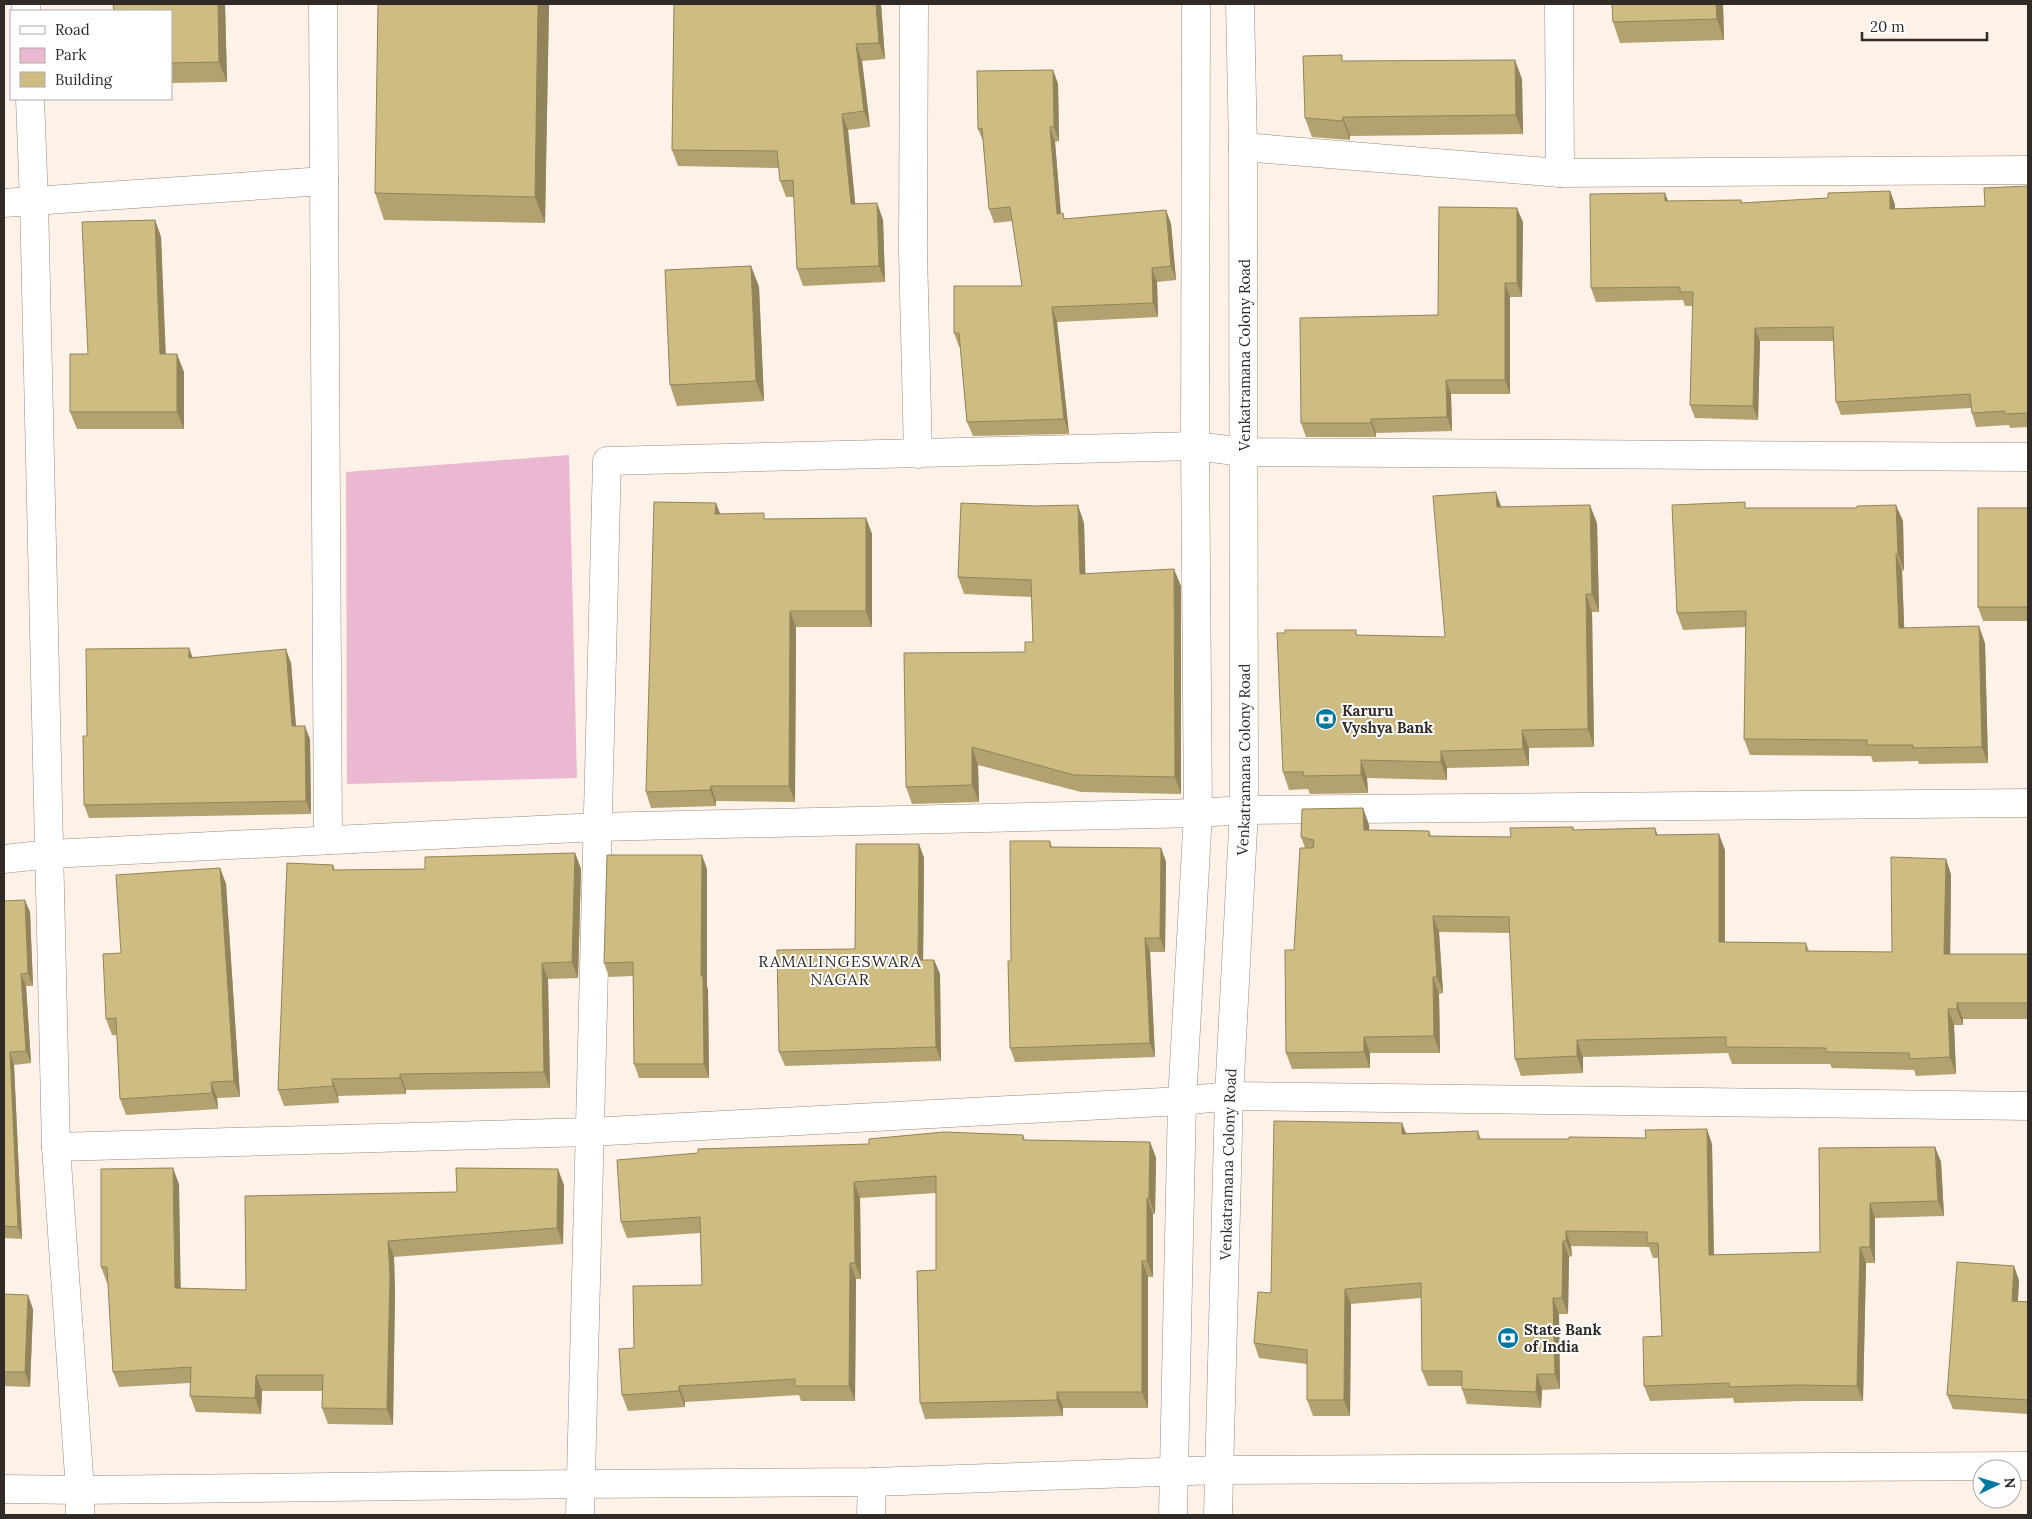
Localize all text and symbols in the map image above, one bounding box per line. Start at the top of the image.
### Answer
legend [10,10,172,100]
scale bar [1862,10,1987,42]
text: 20 m [1870,17,1905,36]
text: Road [55,20,90,39]
text: Park [55,45,86,64]
text: Building [55,70,113,89]
street label: Venkatramana Colony Road [1235,259,1254,452]
street label: Venkatramana Colony Road [1232,664,1254,857]
place label: Karuru Vyshya Bank [1342,701,1433,737]
bank icon: Karuru Vyshya Bank [1314,707,1338,731]
district label: RAMALINGESWARA NAGAR [758,951,922,989]
street label: Venkatramana Colony Road [1215,1068,1240,1261]
place label: State Bank of India [1524,1320,1601,1356]
bank icon: State Bank of India [1496,1326,1520,1350]
north arrow [1972,1459,2022,1509]
text: N [2001,1477,2019,1489]

